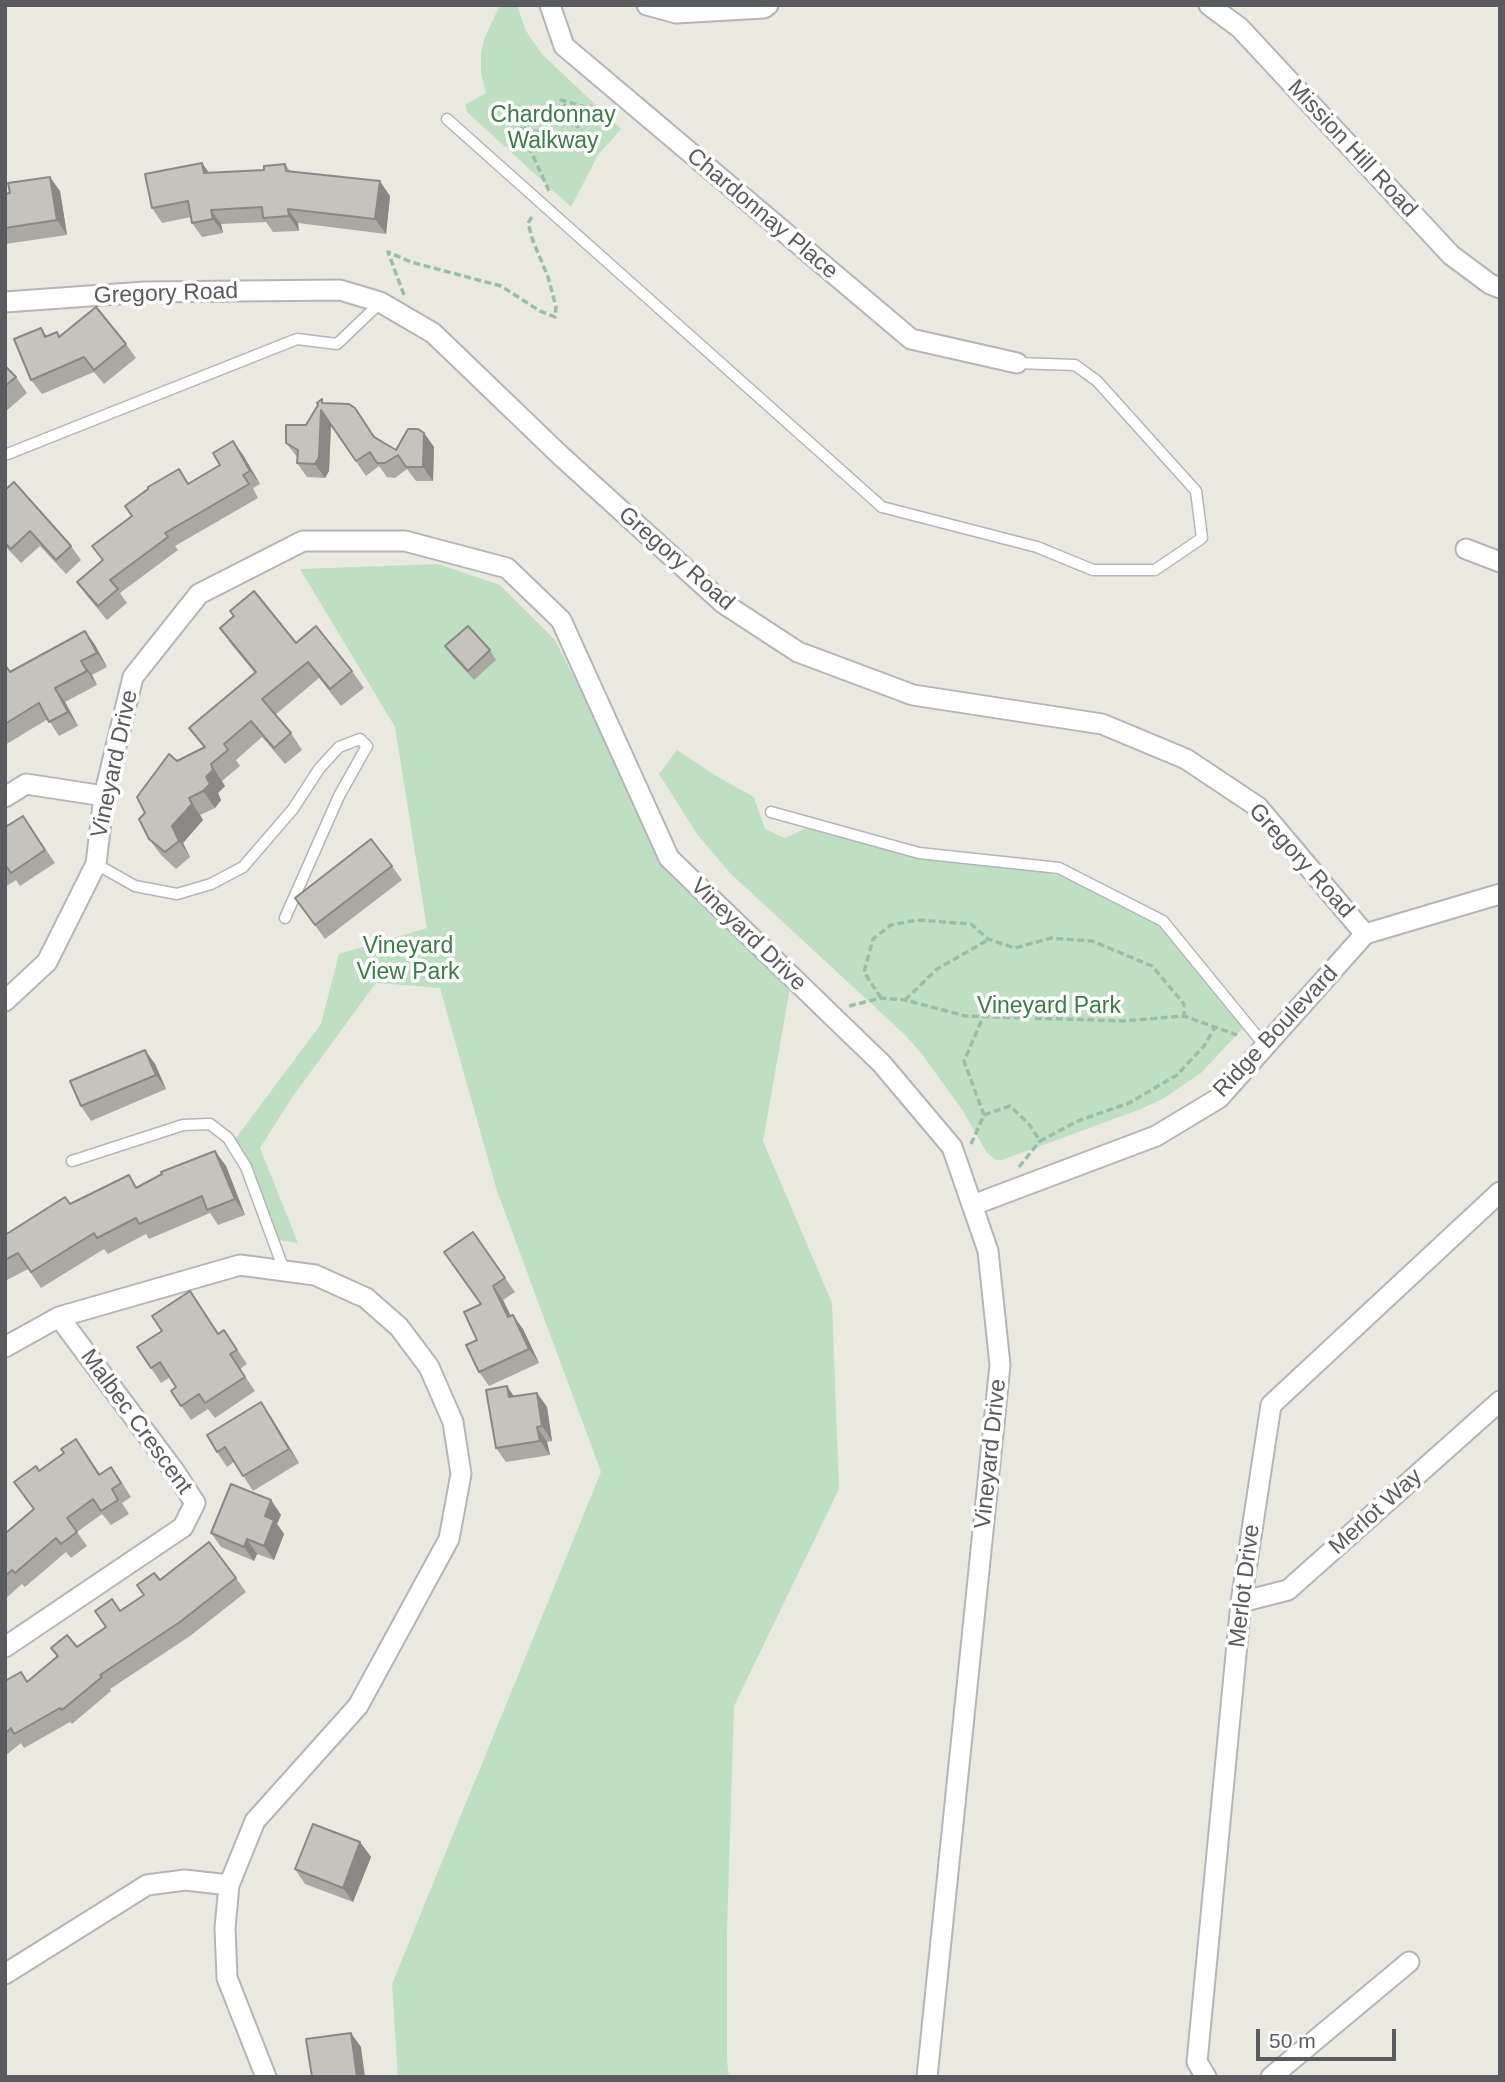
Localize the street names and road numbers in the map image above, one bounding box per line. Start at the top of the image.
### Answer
street label: Mission Hill Road [1281,75,1423,223]
street label: Chardonnay Place [681,143,843,285]
street label: Gregory Road [93,278,239,310]
street label: Gregory Road [612,501,740,617]
street label: Vineyard Drive [86,688,144,840]
street label: Gregory Road [1242,798,1360,924]
street label: Vineyard Drive [684,873,812,997]
street label: Ridge Boulevard [1208,960,1344,1104]
street label: Malbec Crescent [74,1344,198,1500]
street label: Vineyard Drive [969,1378,1013,1530]
street label: Merlot Way [1324,1463,1428,1561]
street label: Merlot Drive [1224,1523,1266,1649]

